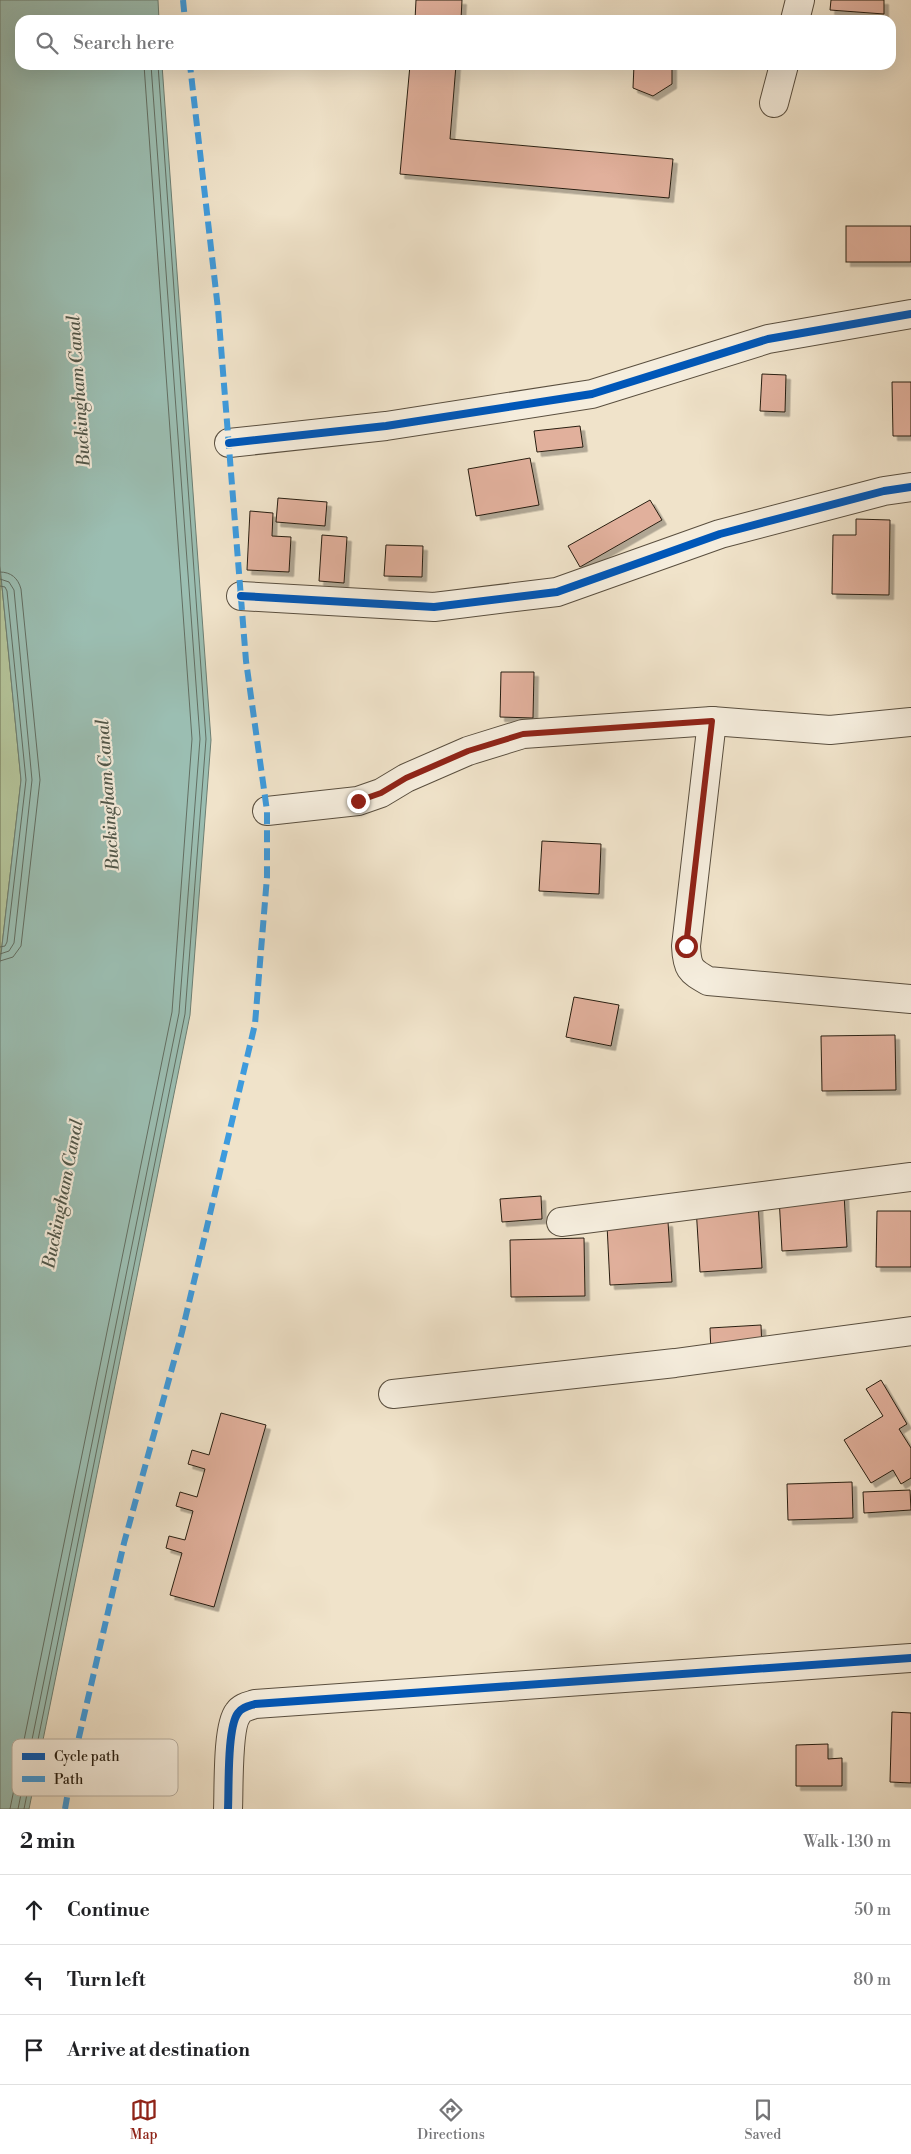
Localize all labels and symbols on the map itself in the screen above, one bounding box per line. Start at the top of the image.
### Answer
water label: Buckingham Canal [62,314,96,468]
water label: Buckingham Canal [91,718,125,872]
route end [347,790,370,813]
route start [675,935,698,958]
water label: Buckingham Canal [37,1117,89,1272]
legend [12,1739,178,1796]
text: Cycle path [54,1748,120,1766]
text: Path [54,1771,84,1789]

